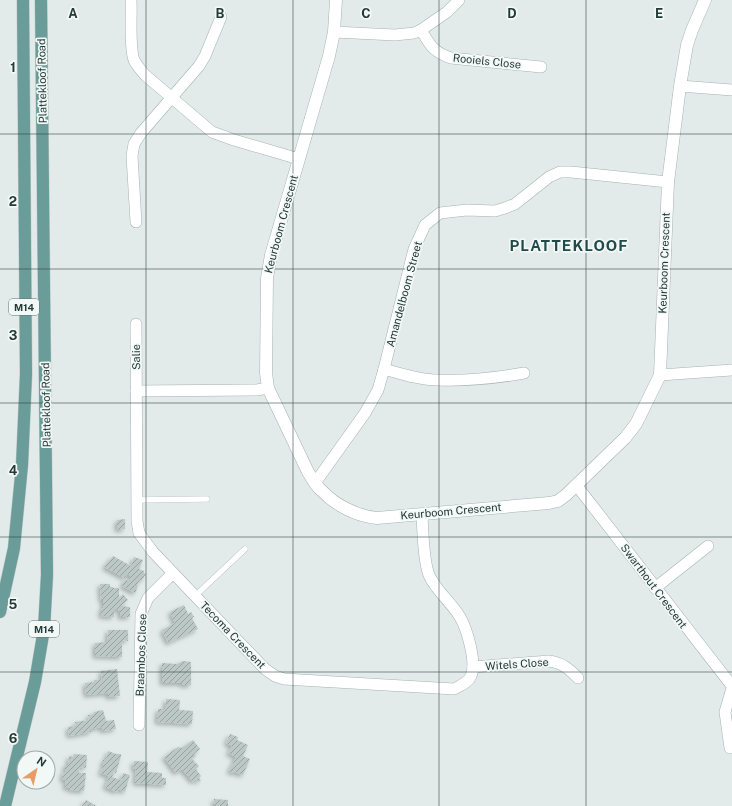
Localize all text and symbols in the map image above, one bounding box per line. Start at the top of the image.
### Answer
text: A [68,6,78,21]
text: B [216,6,225,21]
text: C [361,6,371,21]
text: D [507,6,517,21]
text: E [655,6,663,21]
street label: Plattekloof Road [35,39,49,123]
street label: Rooiels Close [452,51,522,71]
text: 1 [10,60,16,75]
street label: Keurboom Crescent [262,173,300,275]
text: 2 [9,194,17,209]
street label: Keurboom Crescent [656,212,672,314]
district label: PLATTEKLOOF [510,237,628,254]
street label: Amandelboom Street [384,240,424,348]
road number: M14 [9,299,39,315]
text: 3 [9,328,18,343]
street label: Salie [130,344,142,370]
street label: Plattekloof Road [39,363,53,447]
text: 4 [9,463,18,478]
street label: Keurboom Crescent [400,501,502,521]
street label: Swarthout Crescent [618,542,690,630]
text: 5 [9,597,18,612]
street label: Tecoma Crescent [198,599,268,671]
street label: Braambos Close [134,613,148,697]
road number: M14 [29,621,59,637]
street label: Witels Close [485,656,549,672]
text: 6 [9,731,18,746]
north arrow [16,750,56,790]
text: N [35,754,49,769]

